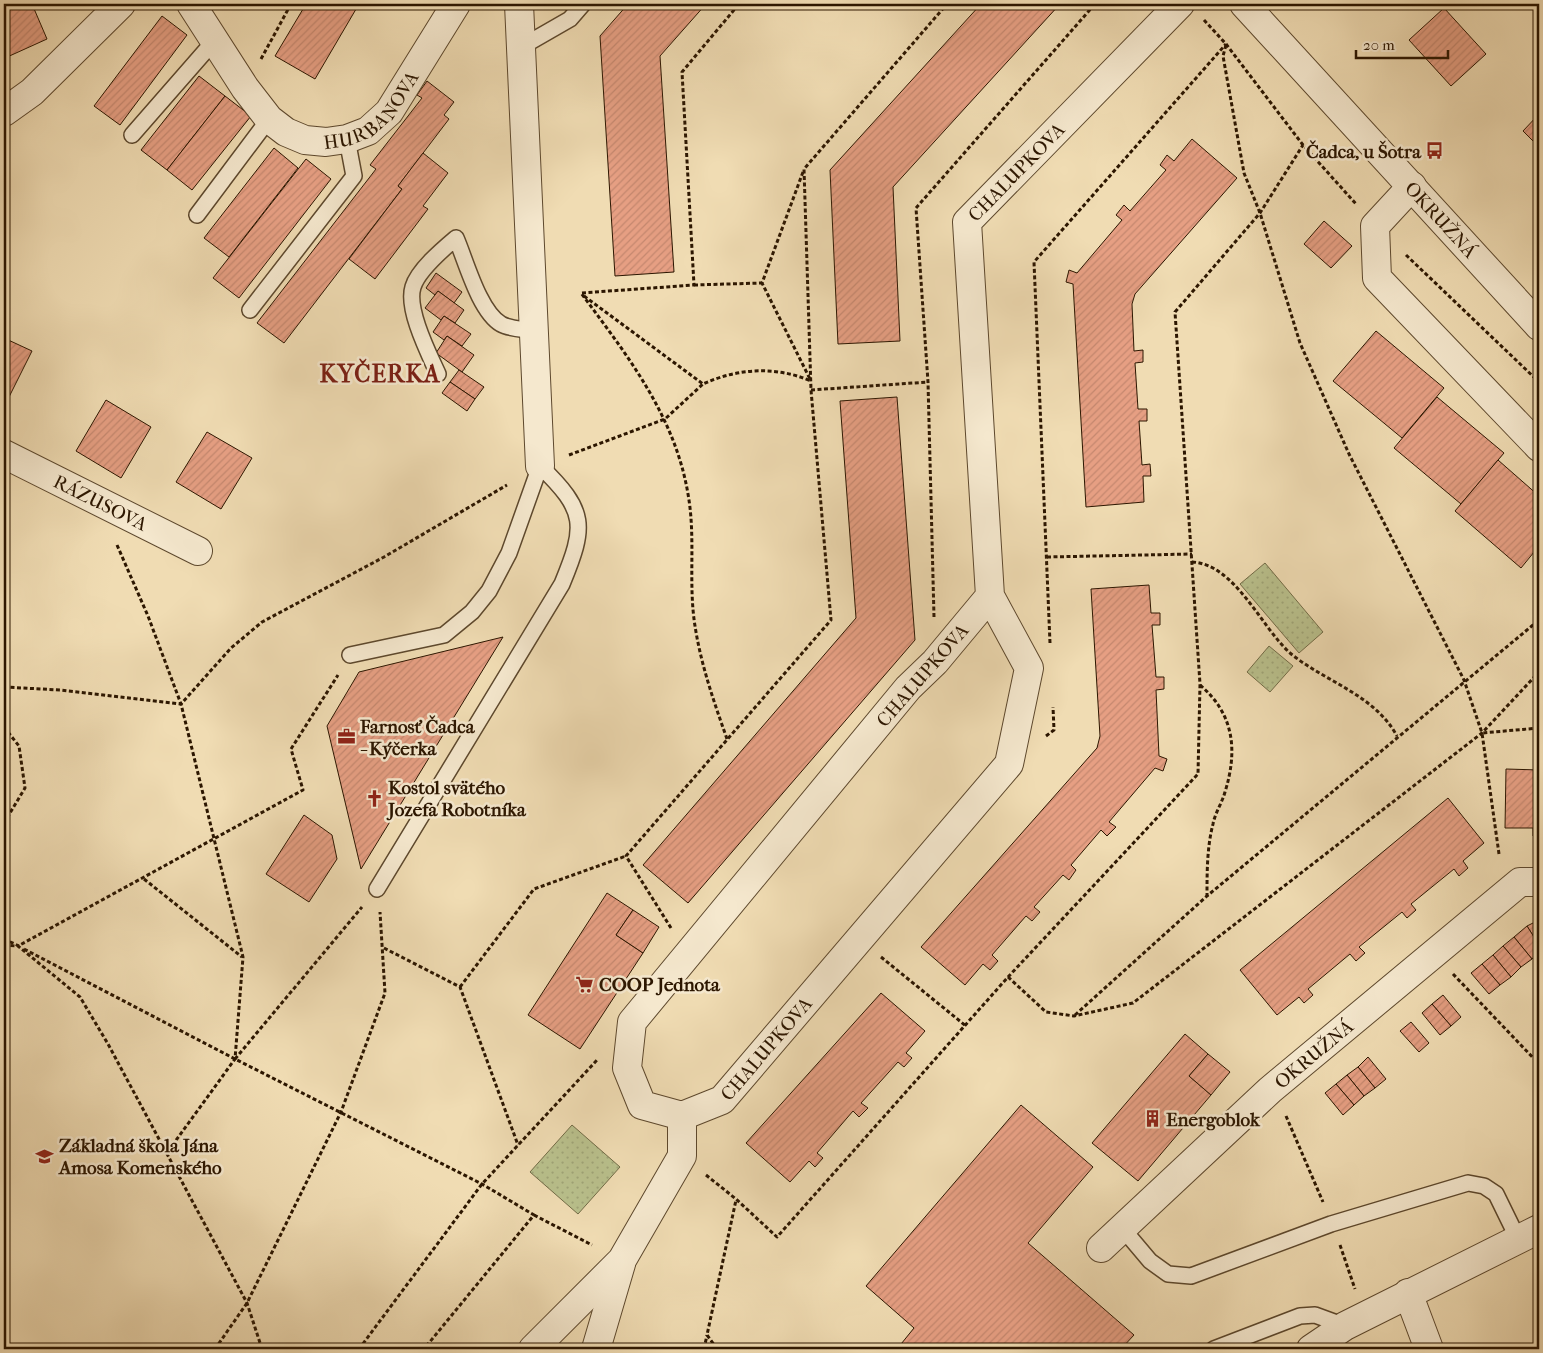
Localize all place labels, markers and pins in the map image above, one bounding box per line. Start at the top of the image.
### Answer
place label: Čadca, u Šotra [1306,140,1422,163]
bus stop icon: Čadca, u Šotra [1425,141,1445,161]
place label: Farnosť Čadca - Kýčerka [359,715,476,760]
office icon: Farnosť Čadca - Kýčerka [336,727,356,747]
place label: Kostol svätého Jozefa Robotníka [386,777,527,821]
church icon: Kostol svätého Jozefa Robotníka [364,788,384,808]
supermarket icon: COOP Jednota [575,974,595,994]
place label: COOP Jednota [599,974,721,996]
building icon: Energoblok [1142,1109,1162,1129]
place label: Energoblok [1166,1109,1261,1131]
place label: Základná škola Jána Amosa Komenského [58,1135,222,1179]
school or university icon: Základná škola Jána Amosa Komenského [35,1146,55,1166]

